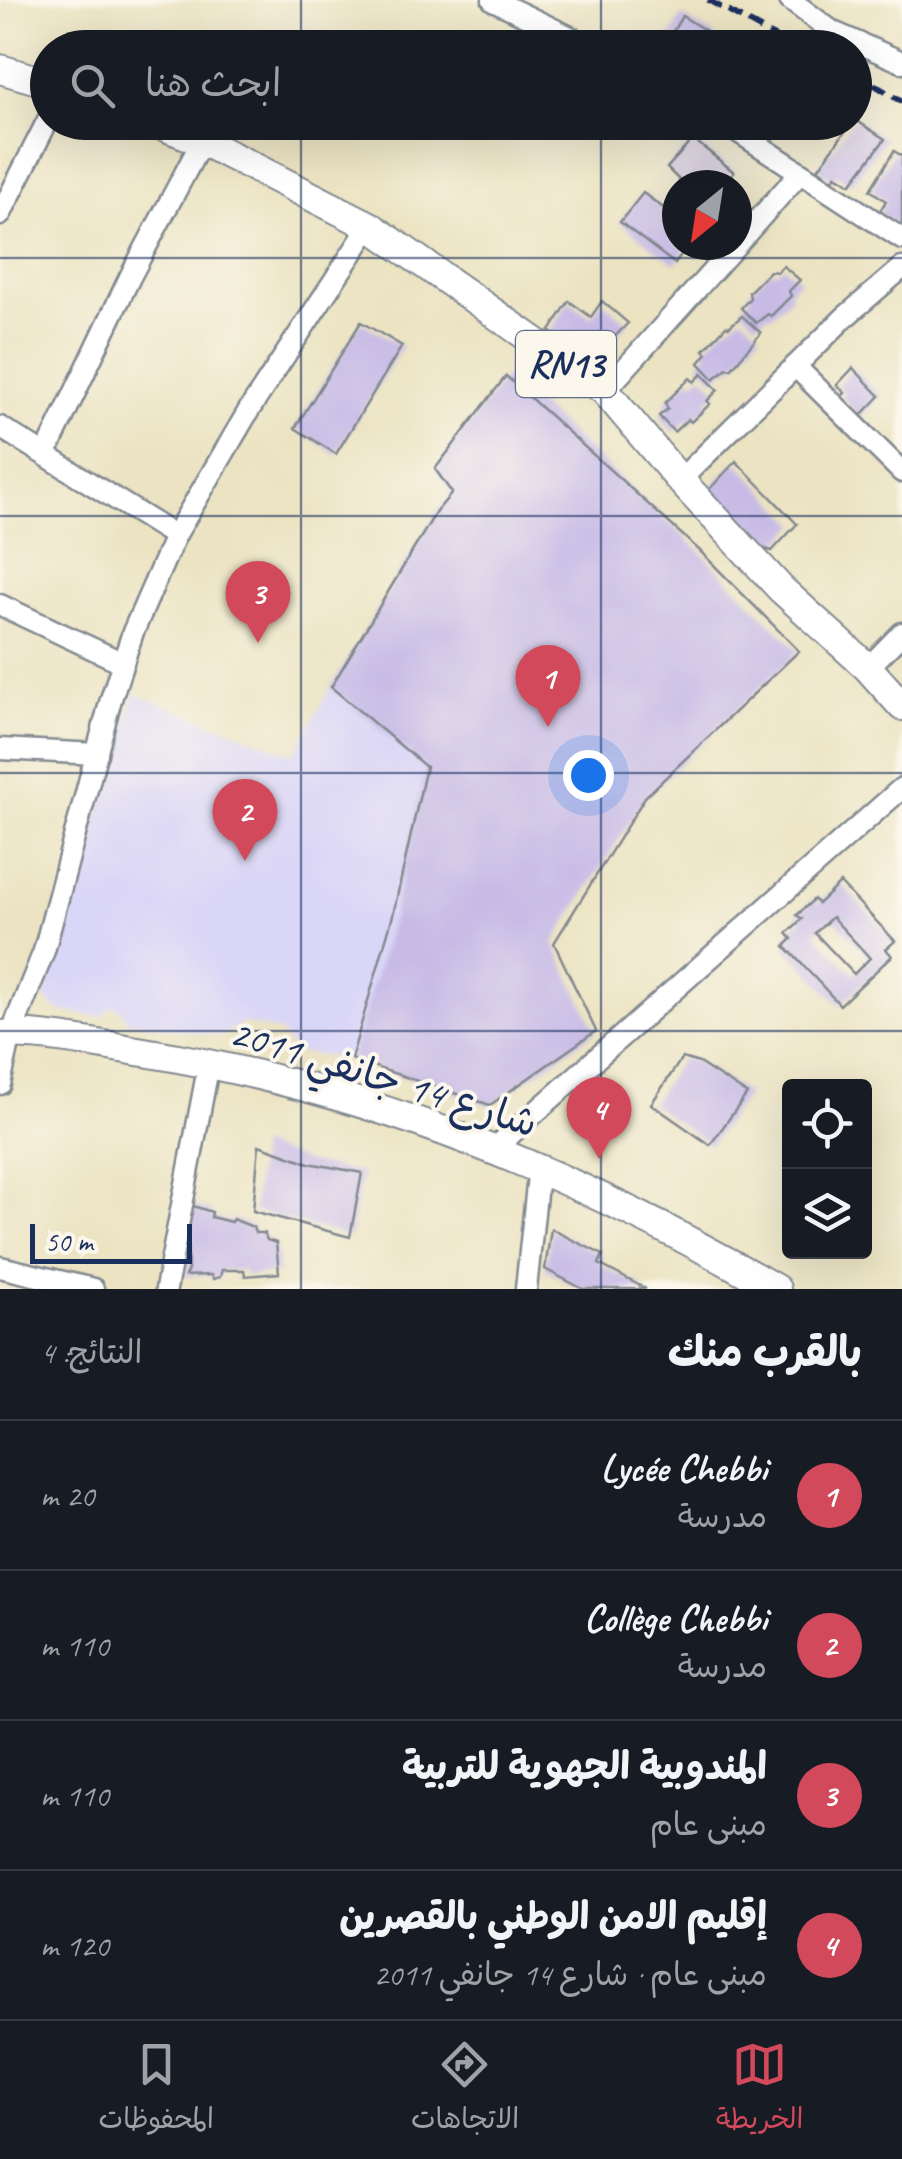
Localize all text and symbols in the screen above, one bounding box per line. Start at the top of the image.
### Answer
search box [30,30,872,140]
icon: search [65,58,120,113]
text: ابحث هنا [145,60,281,107]
north arrow [662,170,752,260]
road number: RN13 [516,331,616,397]
pin: 3 [226,560,290,643]
pin: 1 [516,644,580,727]
your location [563,750,614,801]
pin: 2 [212,778,278,861]
street label: شارع 14 جانفي 2011 [221,1007,543,1157]
pin: 4 [566,1076,632,1159]
map controls [782,1079,872,1259]
button: locate [782,1079,872,1169]
button: layers [782,1169,872,1259]
scale bar [30,1219,192,1264]
text: 50 m [45,1224,93,1259]
text: بالقرب منك [668,1326,862,1379]
text: النتائج: 4 [40,1332,142,1373]
text: Lycée Chebbi [601,1445,767,1492]
text: 20 m [40,1475,94,1516]
text: 1 [822,1475,837,1516]
text: مدرسة [678,1496,767,1537]
text: Collège Chebbi [584,1595,767,1642]
text: 110 m [40,1625,109,1666]
text: 2 [822,1625,837,1666]
text: مدرسة [678,1646,767,1687]
text: المندوبية الجهوية للتربية [402,1743,767,1790]
text: 110 m [40,1775,109,1816]
text: 3 [822,1775,837,1816]
text: مبنى عام [650,1804,767,1845]
text: إقليم الامن الوطني بالقصرين [339,1893,767,1940]
text: 120 m [40,1925,109,1966]
text: 4 [822,1925,837,1966]
text: مبنى عام · شارع 14 جانفي 2011 [373,1954,767,1995]
tab: المحفوظات [99,2037,214,2143]
tab: الاتجاهات [411,2037,519,2143]
tab: الخريطة [716,2037,803,2143]

